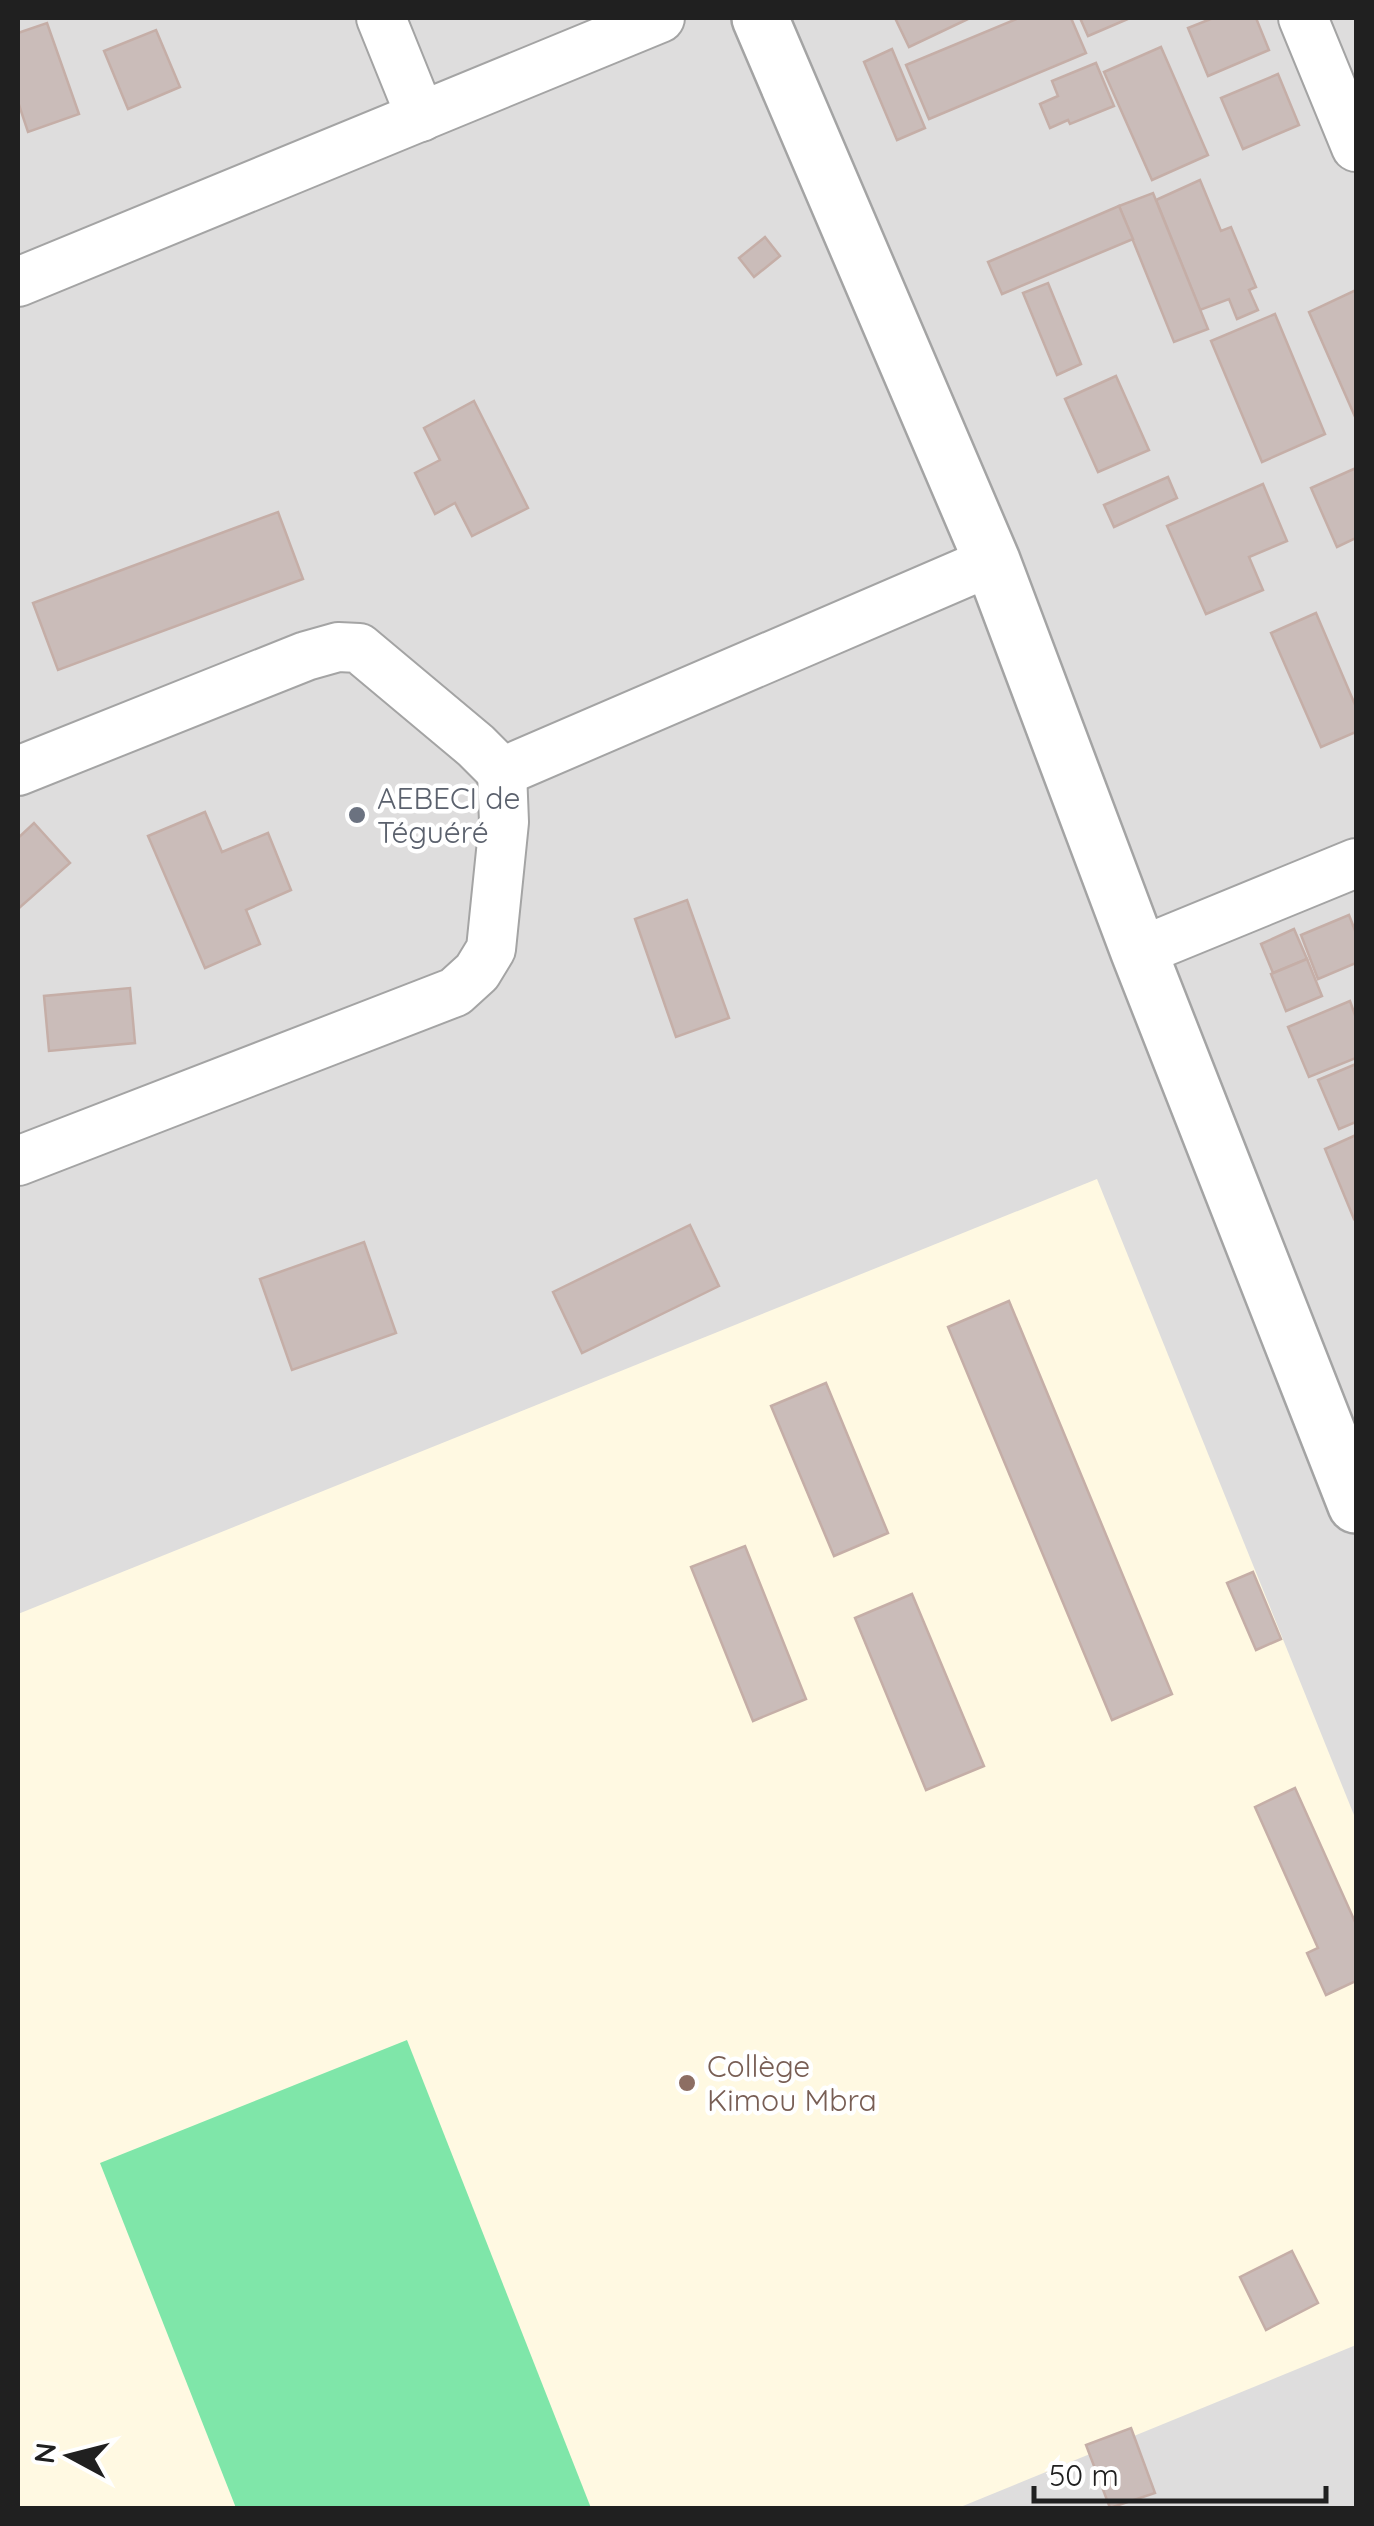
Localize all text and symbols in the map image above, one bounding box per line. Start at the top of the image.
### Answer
place label: AEBECI de Téguéré [377,779,520,851]
marker: AEBECI de Téguéré [346,804,368,826]
place label: Collège Kimou Mbra [707,2047,877,2119]
marker: Collège Kimou Mbra [676,2072,698,2094]
north arrow [20,2406,120,2506]
text: N [26,2441,63,2465]
scale bar [1034,2441,1326,2503]
text: 50 m [1049,2456,1119,2494]

